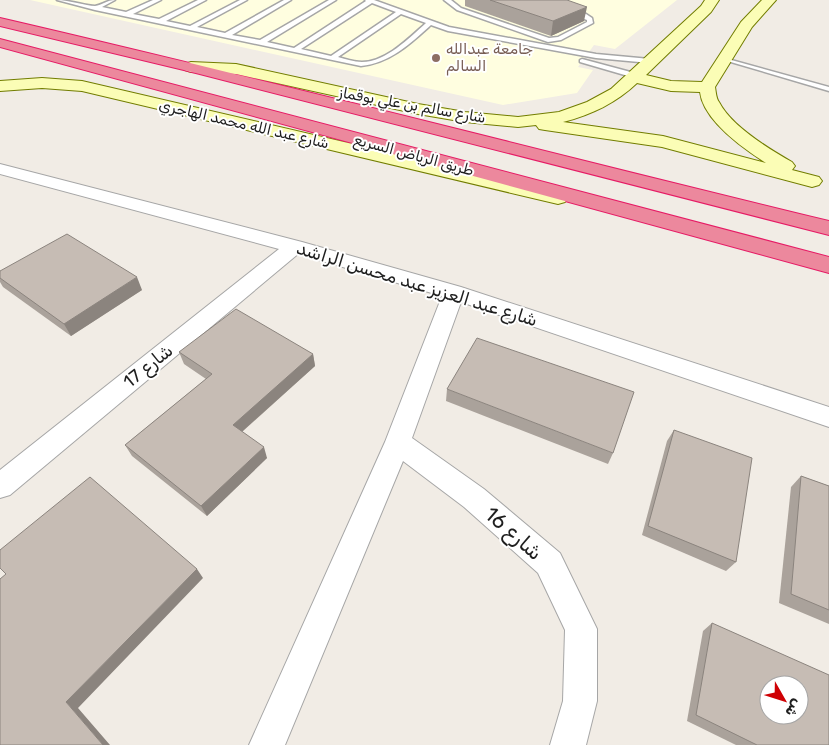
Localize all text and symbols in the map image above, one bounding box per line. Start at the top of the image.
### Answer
place label: جامعة عبدالله السالم [446,40,533,76]
marker: جامعة عبدالله السالم [430,52,442,64]
street label: شارع سالم بن علي بوقماز [335,83,487,130]
street label: شارع عبد الله محمد الهاجري [157,96,331,154]
street label: طريق الرياض السريع [352,130,476,182]
street label: شارع عبد العزيز عبد محسن الراشد [293,237,540,332]
street label: شارع 17 [119,339,178,393]
street label: شارع 16 [479,501,548,566]
north arrow [759,675,809,725]
text: ش [781,696,806,720]

